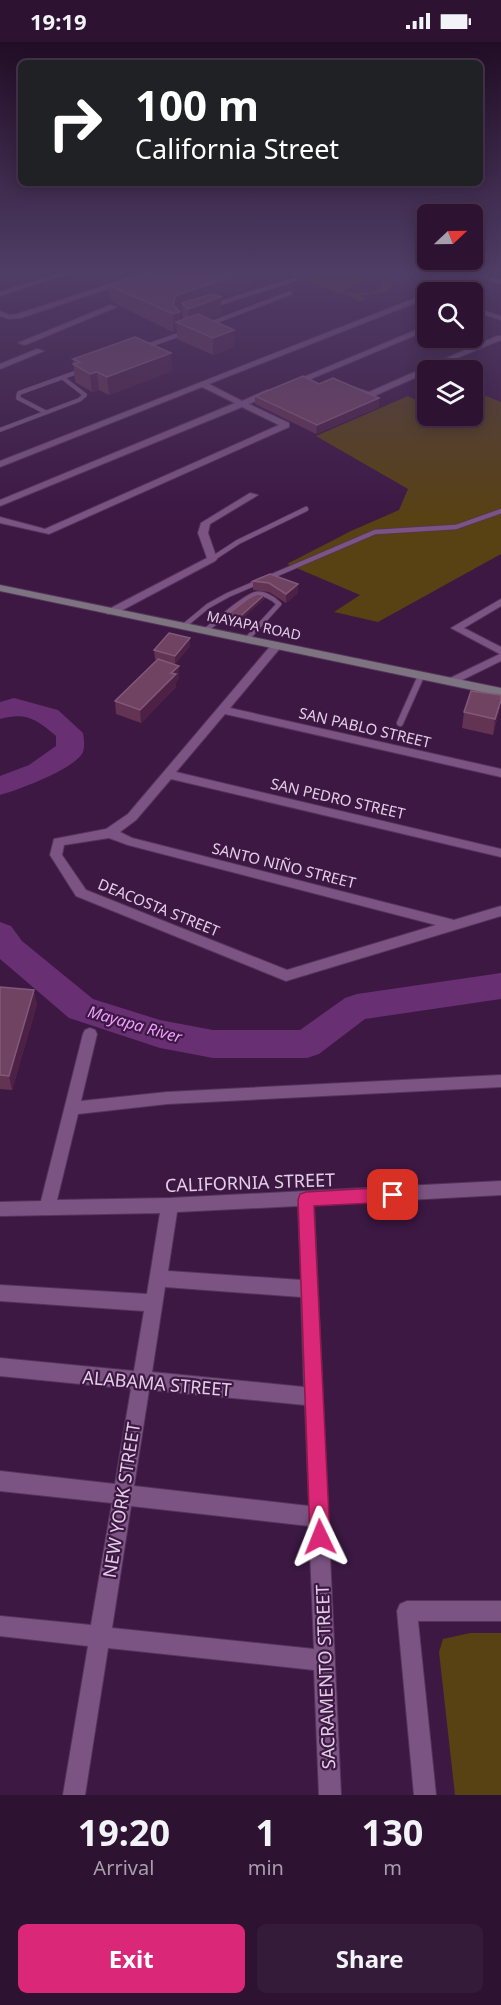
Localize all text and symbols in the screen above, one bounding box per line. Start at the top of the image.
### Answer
text: 19:19 [30,6,87,36]
text: 100 m [135,76,259,133]
icon: right [36,84,114,162]
text: California Street [135,130,339,167]
north arrow [417,204,483,270]
map controls [417,204,483,426]
button: search [417,282,483,348]
button: layers [417,360,483,426]
street label: MAYAPA ROAD [205,606,303,644]
street label: SAN PABLO STREET [297,702,434,752]
street label: SAN PEDRO STREET [269,773,408,823]
street label: SANTO NIÑO STREET [210,837,359,893]
street label: DEACOSTA STREET [95,873,223,941]
water label: Mayapa River [85,1000,185,1048]
street label: CALIFORNIA STREET [165,1167,335,1197]
pin [367,1169,418,1220]
icon: arrive [376,1178,409,1211]
street label: ALABAMA STREET [82,1365,232,1401]
street label: NEW YORK STREET [97,1421,145,1579]
position arrow [288,1505,352,1569]
street label: SACRAMENTO STREET [310,1584,340,1770]
text: 19:20 [78,1808,170,1857]
text: 1 [256,1808,276,1857]
text: 130 [362,1808,423,1857]
text: Arrival [93,1854,154,1881]
text: min [248,1854,284,1881]
text: m [383,1854,402,1881]
button: Exit [18,1924,245,1993]
button: Share [257,1924,483,1993]

